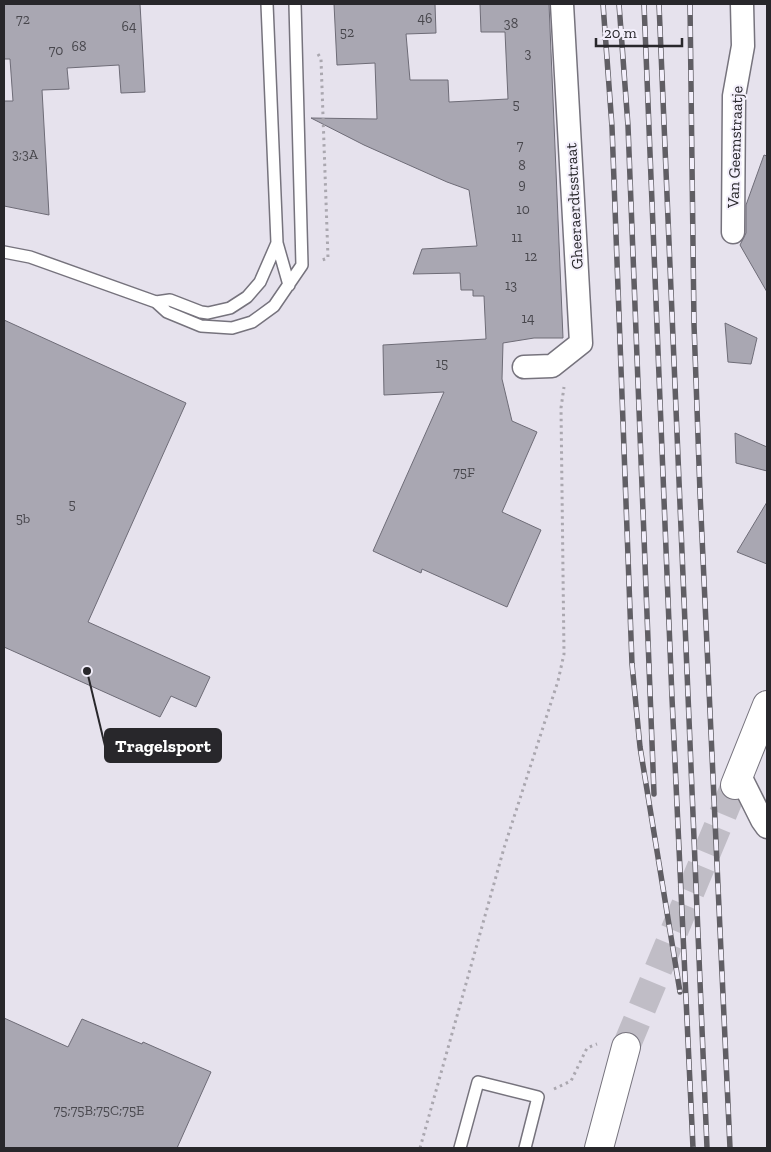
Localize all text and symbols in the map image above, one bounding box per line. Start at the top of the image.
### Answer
house number: 46 [418,10,432,27]
house number: 72 [16,11,30,28]
house number: 38 [504,15,518,32]
scale bar [596,15,682,47]
house number: 64 [122,18,137,35]
house number: 52 [340,24,354,41]
text: 20 m [604,24,637,42]
house number: 68 [72,38,86,55]
house number: 70 [49,42,63,59]
house number: 3 [525,45,532,62]
street label: Van Geemstraatje [723,86,747,209]
house number: 5 [512,96,520,113]
house number: 7 [517,137,524,154]
street label: Gheeraerdtsstraat [561,142,587,270]
house number: 3;3A [12,146,39,163]
house number: 8 [518,157,526,174]
house number: 9 [518,176,526,193]
house number: 10 [516,201,530,218]
house number: 11 [512,229,523,246]
house number: 12 [525,248,537,265]
house number: 13 [505,277,517,294]
house number: 14 [522,310,535,327]
house number: 15 [436,355,448,372]
house number: 75F [453,464,475,481]
house number: 5 [68,496,76,513]
house number: 5b [16,510,30,527]
callout: Tragelsport [105,729,221,762]
text: Tragelsport [115,735,212,757]
house number: 75;75B;75C;75E [54,1102,144,1119]

